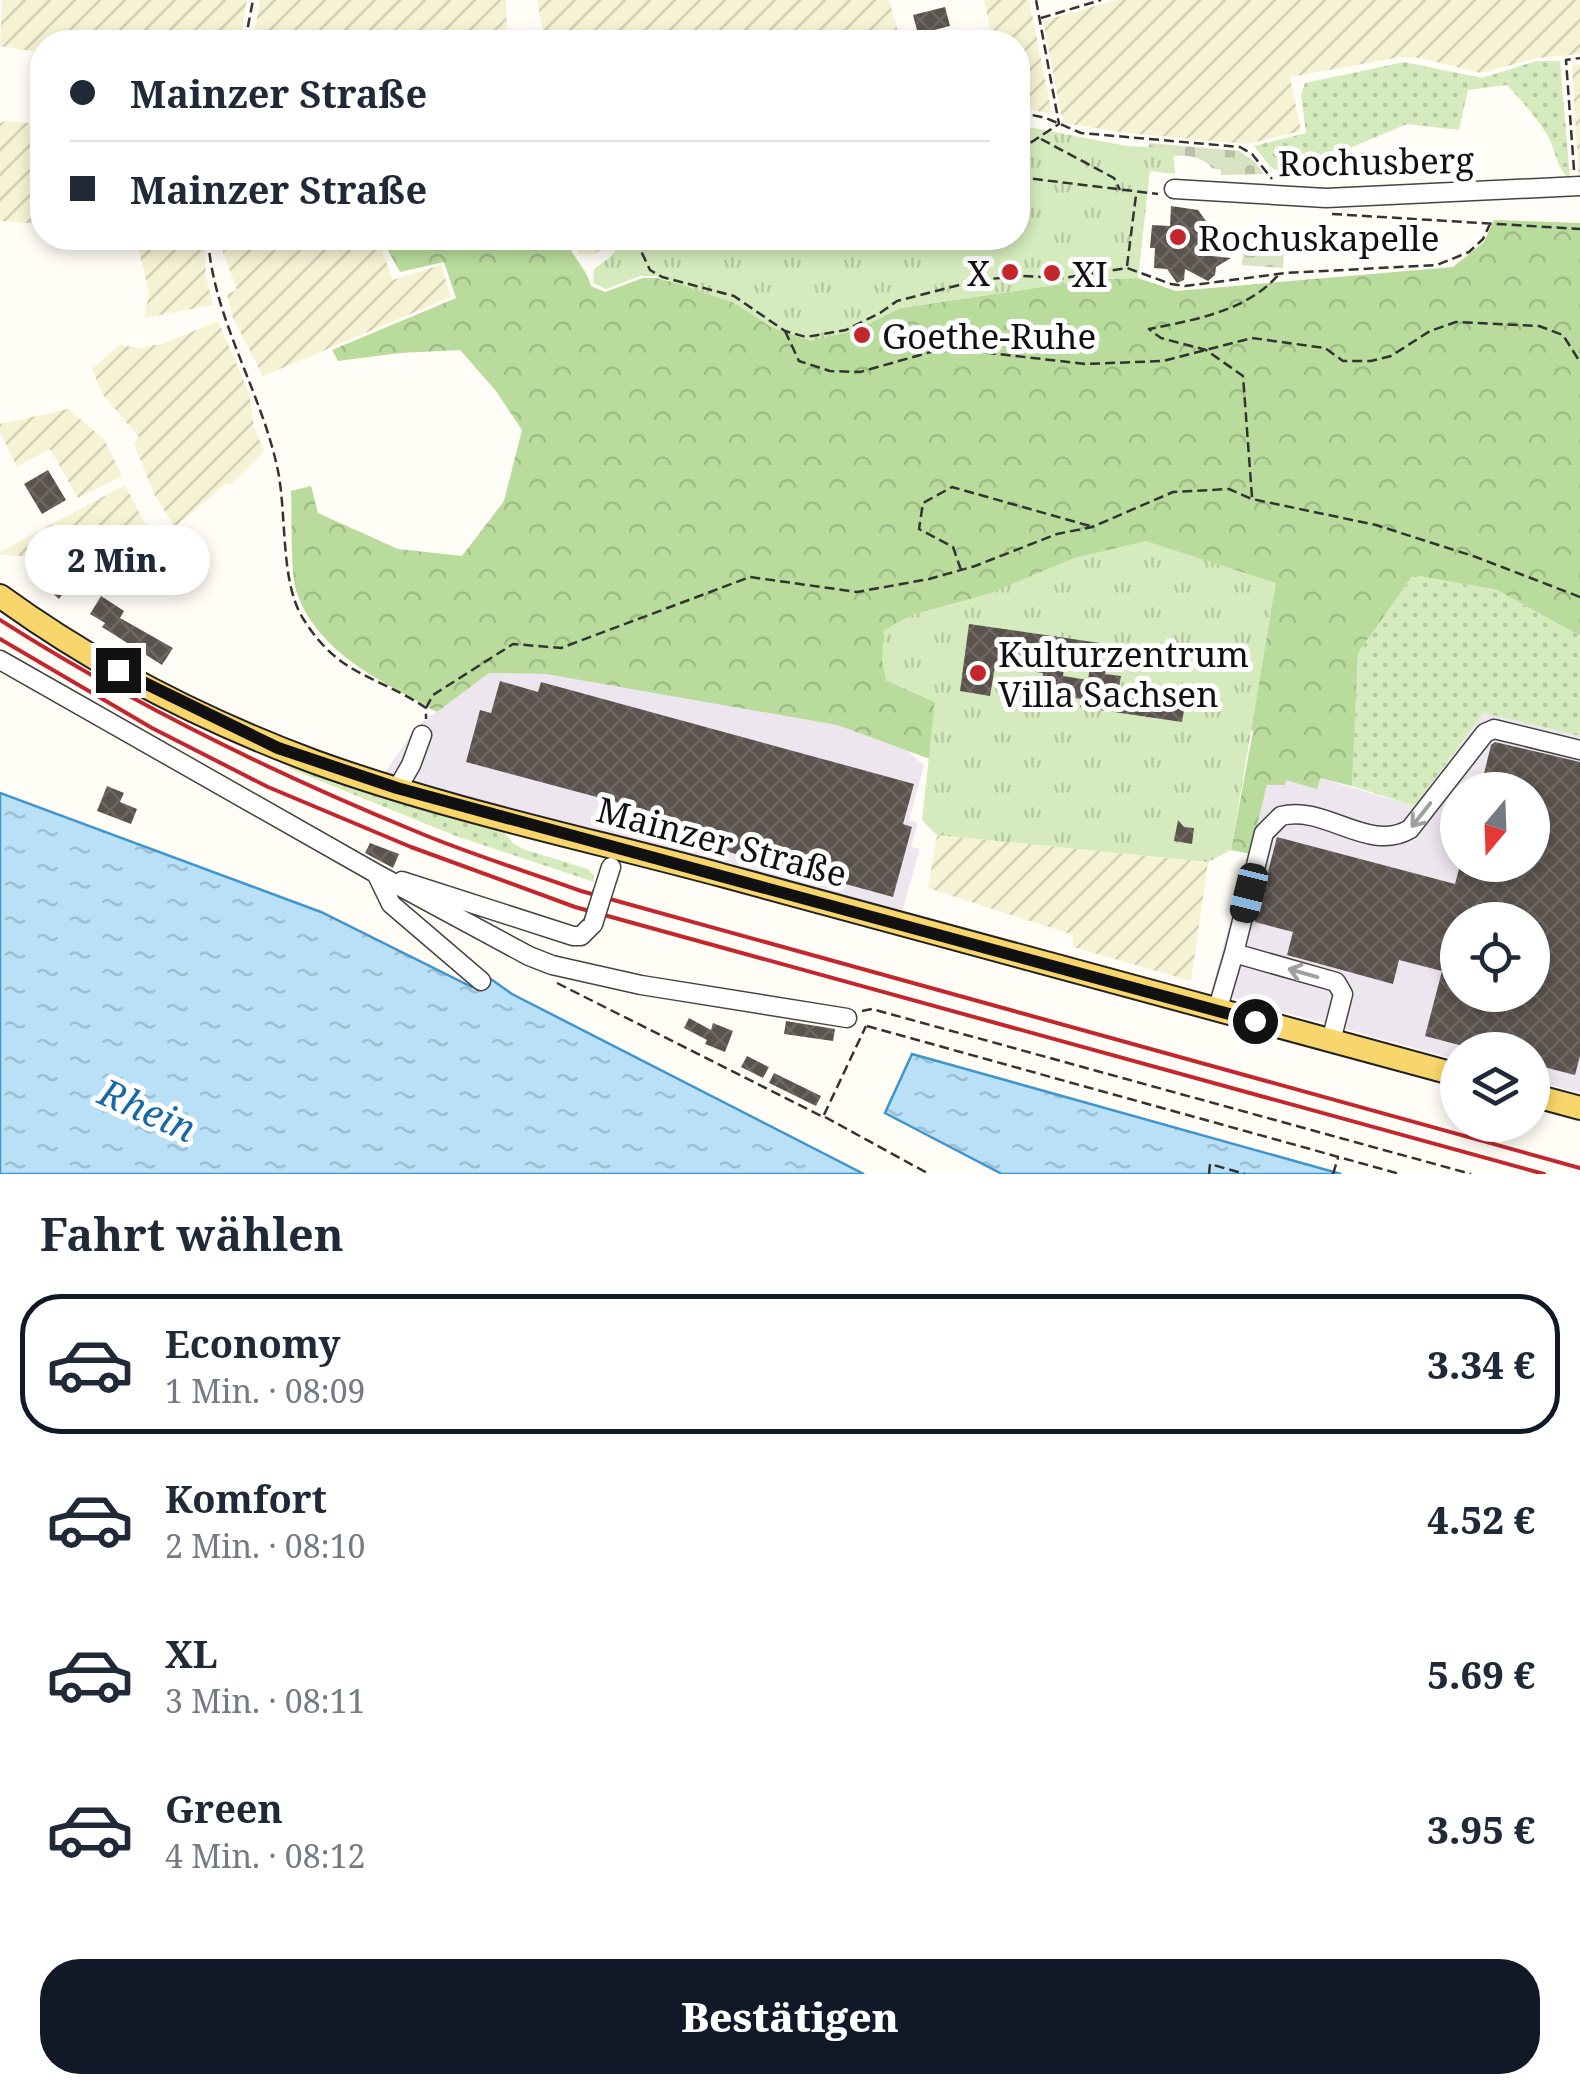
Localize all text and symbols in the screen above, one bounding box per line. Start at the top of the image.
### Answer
text: Mainzer Straße [130,67,427,119]
street label: Rochusberg [1278,136,1475,186]
text: Mainzer Straße [130,163,427,215]
place label: Rochuskapelle [1198,214,1439,261]
marker: Rochuskapelle [1167,226,1189,248]
place label: X [967,249,990,296]
place label: XI [1072,250,1108,297]
marker: X [999,261,1021,283]
marker: XI [1041,262,1063,284]
place label: Goethe-Ruhe [882,312,1096,359]
marker: Goethe-Ruhe [851,324,873,346]
callout: 2 Min. [26,525,210,595]
text: 2 Min. [67,538,168,581]
place label: Kulturzentrum Villa Sachsen [998,630,1249,717]
route end [96,648,141,693]
marker: Kulturzentrum Villa Sachsen [967,662,989,684]
north arrow [1440,772,1550,882]
map controls [1440,772,1550,1142]
street label: Mainzer Straße [592,785,852,897]
one-way arrow [1410,802,1432,828]
car [1227,860,1271,926]
button: locate [1440,902,1550,1012]
one-way arrow [1288,963,1320,981]
route start [1233,999,1278,1044]
button: layers [1440,1032,1550,1142]
water label: Rhein [90,1064,205,1153]
text: Fahrt wählen [40,1203,344,1264]
text: Economy [165,1317,341,1369]
icon: car [45,1319,135,1409]
text: 3.34 € [1427,1338,1535,1390]
text: 1 Min. · 08:09 [165,1369,365,1412]
text: Komfort [165,1472,327,1524]
icon: car [45,1474,135,1564]
text: 4.52 € [1427,1493,1535,1545]
text: 2 Min. · 08:10 [165,1524,365,1567]
text: XL [165,1627,218,1679]
icon: car [45,1629,135,1719]
text: 5.69 € [1427,1648,1535,1700]
text: 3 Min. · 08:11 [165,1679,365,1722]
text: Green [165,1782,283,1834]
icon: car [45,1784,135,1874]
text: 3.95 € [1427,1803,1535,1855]
text: 4 Min. · 08:12 [165,1834,365,1877]
button: Bestätigen [40,1959,1540,2074]

